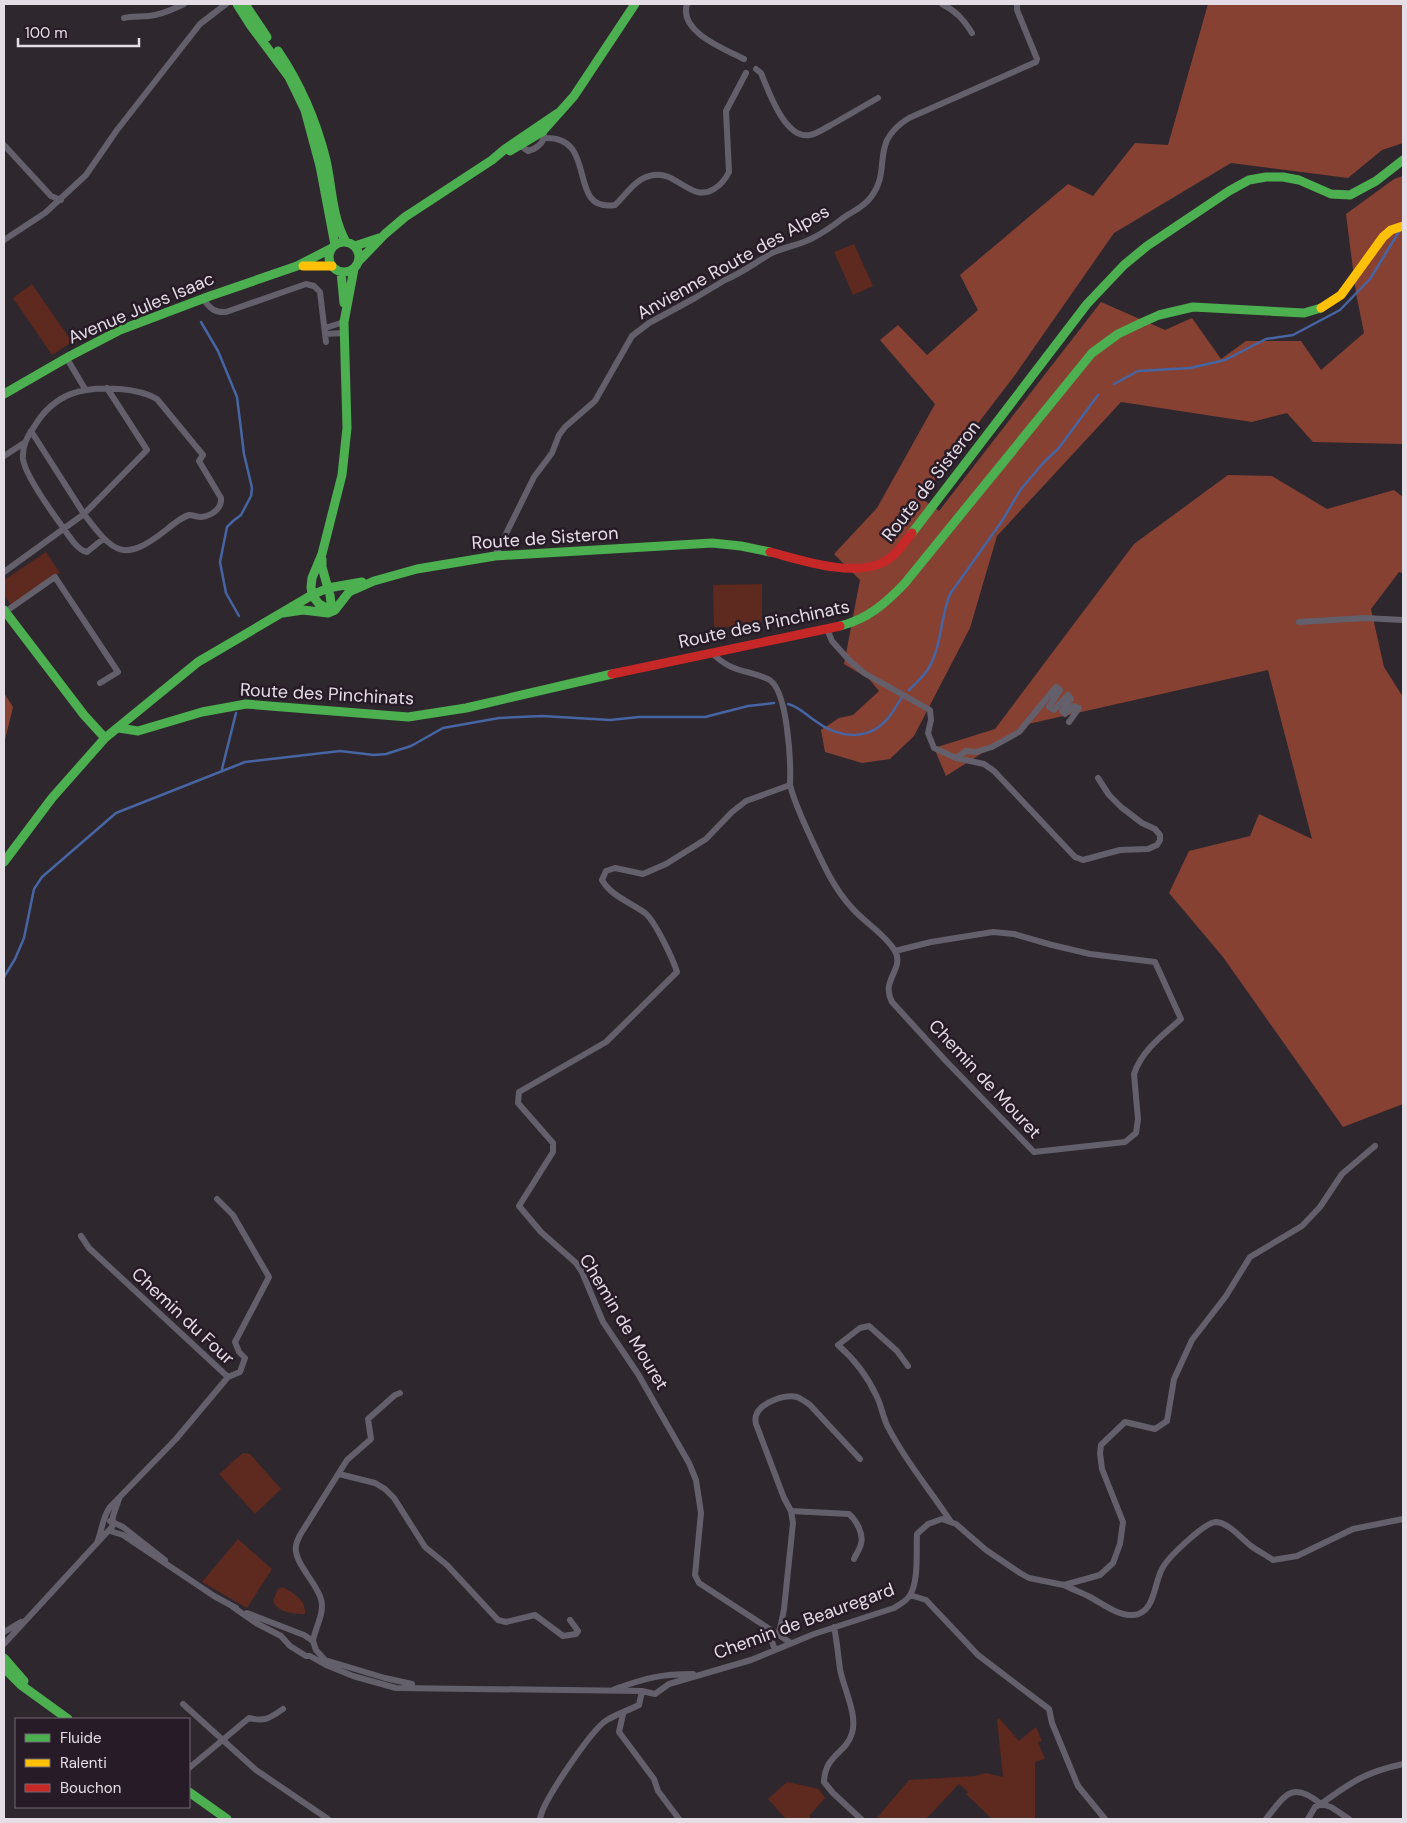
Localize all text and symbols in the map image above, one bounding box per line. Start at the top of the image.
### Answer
scale bar [18,15,139,47]
text: 100 m [25,23,68,43]
street label: Anvienne Route des Alpes [632,199,834,325]
street label: Avenue Jules Isaac [64,266,218,350]
street label: Route de Sisteron [876,416,986,546]
street label: Route de Sisteron [471,521,619,555]
street label: Route des Pinchinats [676,594,852,654]
street label: Route des Pinchinats [239,677,415,711]
street label: Chemin de Mouret [923,1014,1047,1144]
street label: Chemin de Mouret [574,1250,674,1394]
street label: Chemin du Four [126,1262,240,1370]
street label: Chemin de Beauregard [710,1577,898,1665]
legend [15,1718,190,1808]
text: Fluide [60,1728,102,1748]
text: Ralenti [60,1753,107,1773]
text: Bouchon [60,1778,121,1798]

